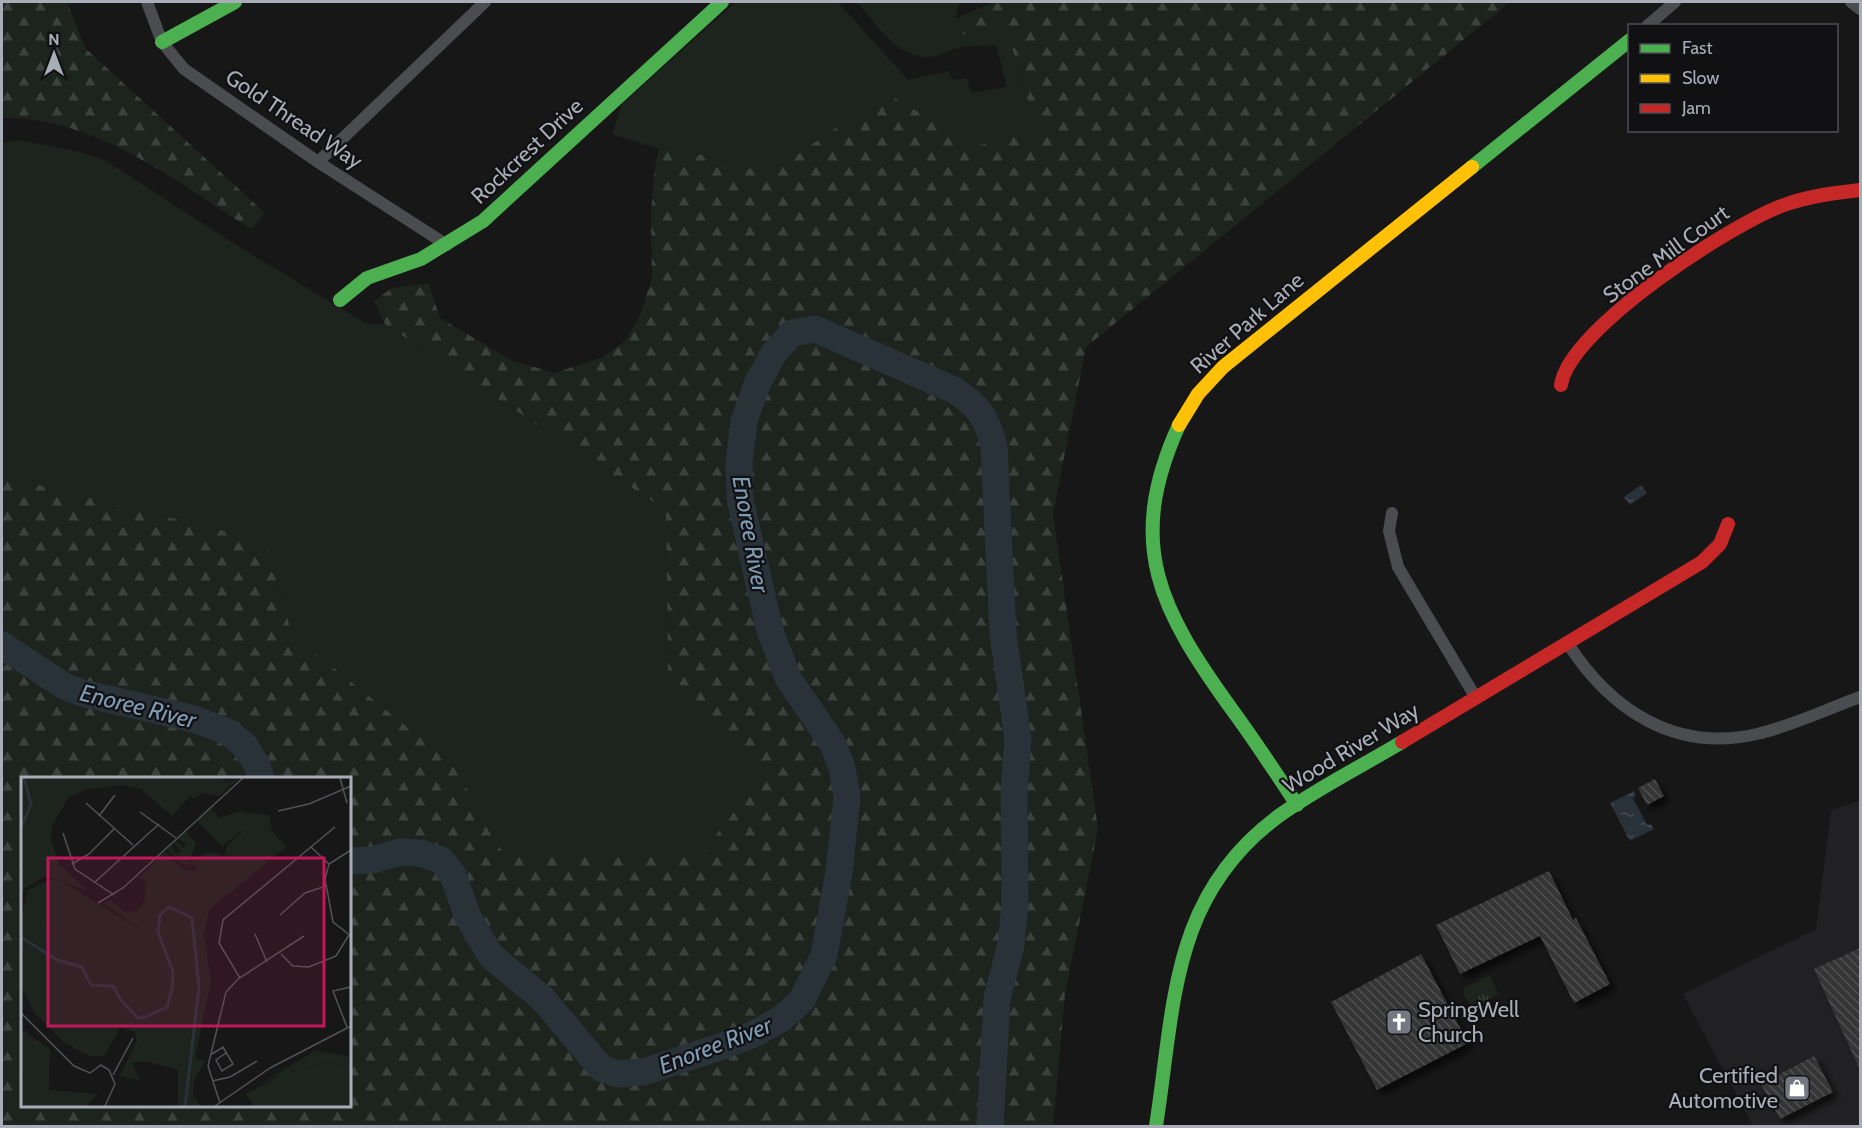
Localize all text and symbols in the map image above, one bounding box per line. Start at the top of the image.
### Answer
north arrow [24,24,84,84]
legend [1628,24,1838,132]
text: N [48,30,60,49]
text: Fast [1682,37,1713,59]
street label: Gold Thread Way [220,63,368,175]
text: Slow [1682,67,1719,89]
street label: Rockcrest Drive [465,92,589,210]
text: Jam [1681,97,1711,119]
street label: Stone Mill Court [1598,199,1735,309]
street label: River Park Lane [1185,266,1309,380]
water label: Enoree River [726,473,776,596]
water label: Enoree River [77,678,201,735]
street label: Wood River Way [1278,697,1424,799]
inset map [21,777,351,1107]
place label: SpringWell Church [1418,996,1520,1048]
church icon: SpringWell Church [1384,1007,1414,1037]
water label: Enoree River [655,1010,777,1080]
place label: Certified Automotive [1669,1062,1778,1114]
shop icon: Certified Automotive [1782,1073,1812,1103]

